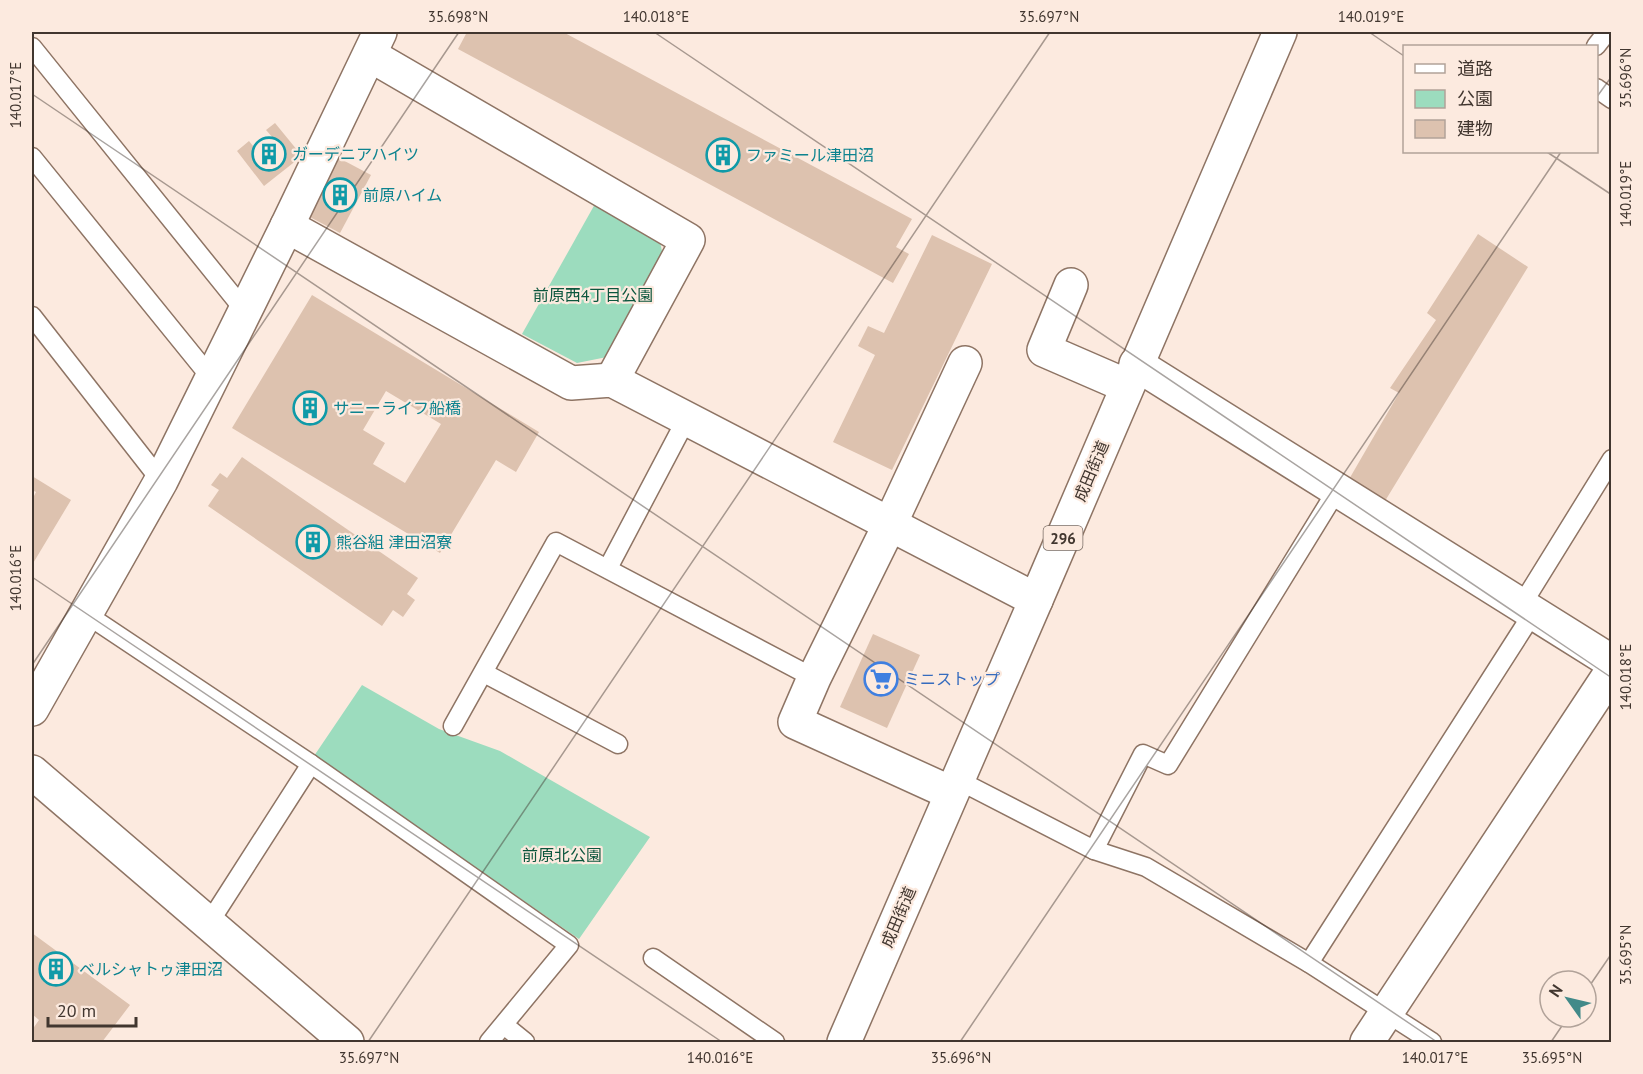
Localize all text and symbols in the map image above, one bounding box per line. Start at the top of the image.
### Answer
text: 35.698°N [428,7,488,26]
text: 140.018°E [623,7,689,26]
text: 35.697°N [1019,7,1079,26]
text: 140.019°E [1338,7,1404,26]
legend [1403,45,1598,153]
text: 35.696°N [1616,48,1635,108]
text: 道路 [1457,57,1493,80]
text: 140.017°E [6,62,25,128]
text: 公園 [1457,87,1493,110]
text: 建物 [1457,117,1493,140]
building icon: ガーデニアハイツ [251,136,287,172]
building icon: ファミール津田沼 [705,137,741,173]
place label: ガーデニアハイツ [292,144,419,164]
place label: ファミール津田沼 [746,145,874,165]
text: 140.019°E [1616,161,1635,227]
building icon: 前原ハイム [322,177,358,213]
place label: 前原ハイム [363,185,442,205]
park label: 前原西4丁目公園 [533,285,653,305]
building icon: サニーライフ船橋 [292,390,328,426]
place label: サニーライフ船橋 [333,398,461,418]
street label: 成田街道 [1069,438,1113,504]
building icon: 熊谷組 津田沼寮 [295,524,331,560]
road number: 296 [1044,526,1082,550]
place label: 熊谷組 津田沼寮 [336,532,452,552]
text: 140.016°E [6,545,25,611]
text: 140.018°E [1616,644,1635,710]
supermarket icon: ミニストップ [863,661,899,697]
place label: ミニストップ [904,669,1000,689]
park label: 前原北公園 [522,845,602,865]
street label: 成田街道 [876,884,920,950]
text: 35.695°N [1616,925,1635,985]
building icon: ベルシャトゥ津田沼 [38,951,74,987]
place label: ベルシャトゥ津田沼 [79,959,223,979]
north arrow [1538,969,1598,1029]
text: N [1544,981,1567,1001]
scale bar [48,990,136,1028]
text: 20 m [57,999,96,1022]
text: 35.697°N [339,1048,399,1067]
text: 140.016°E [687,1048,753,1067]
text: 35.696°N [931,1048,991,1067]
text: 140.017°E [1402,1048,1468,1067]
text: 35.695°N [1522,1048,1582,1067]

